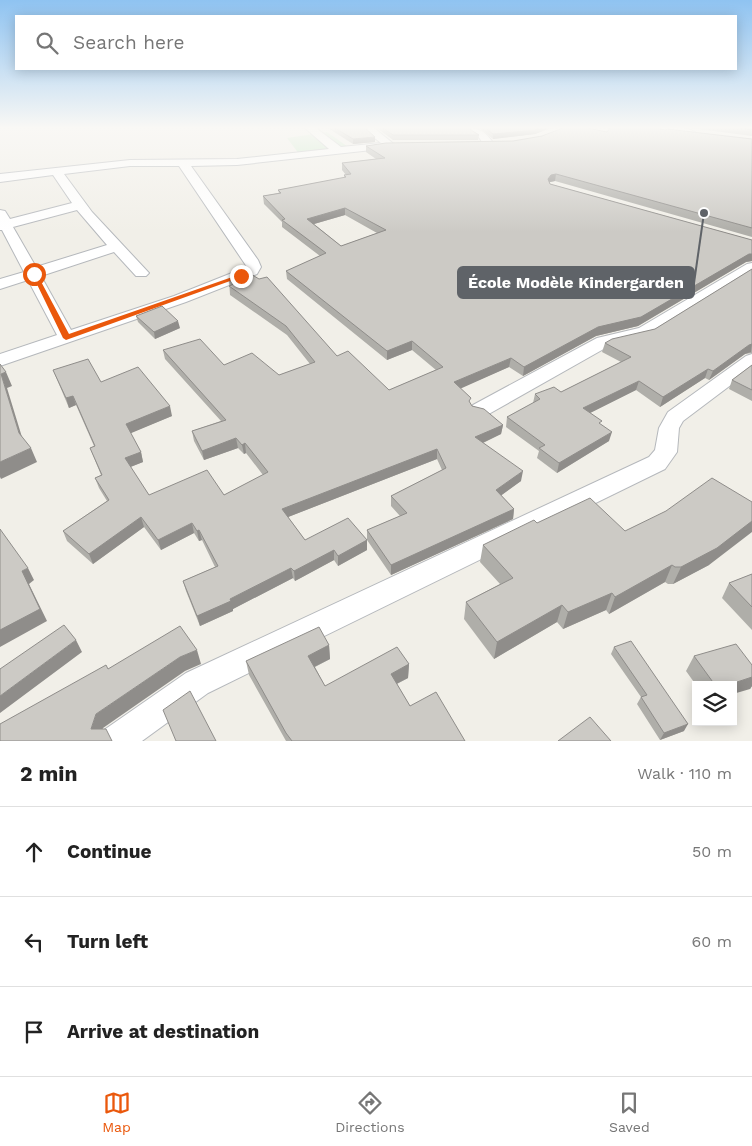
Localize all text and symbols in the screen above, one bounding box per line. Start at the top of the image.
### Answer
search box [15,15,737,70]
icon: search [33,29,61,57]
text: Search here [73,31,184,54]
route start [23,263,46,286]
route end [230,265,253,288]
callout: École Modèle Kindergarden [458,267,694,298]
text: École Modèle Kindergarden [468,273,684,292]
map controls [692,681,737,726]
button: layers [692,681,737,726]
text: 2 min [20,761,77,786]
text: Walk · 110 m [637,764,732,783]
icon: ahead [20,838,48,866]
text: Continue [67,840,151,863]
text: 50 m [692,842,732,861]
icon: left [20,928,48,956]
text: Turn left [67,930,148,953]
text: 60 m [692,932,732,951]
icon: arrive [20,1018,48,1046]
text: Arrive at destination [67,1020,259,1043]
tab: Map [102,1089,131,1135]
tab: Directions [335,1089,405,1135]
tab: Saved [609,1089,650,1135]

